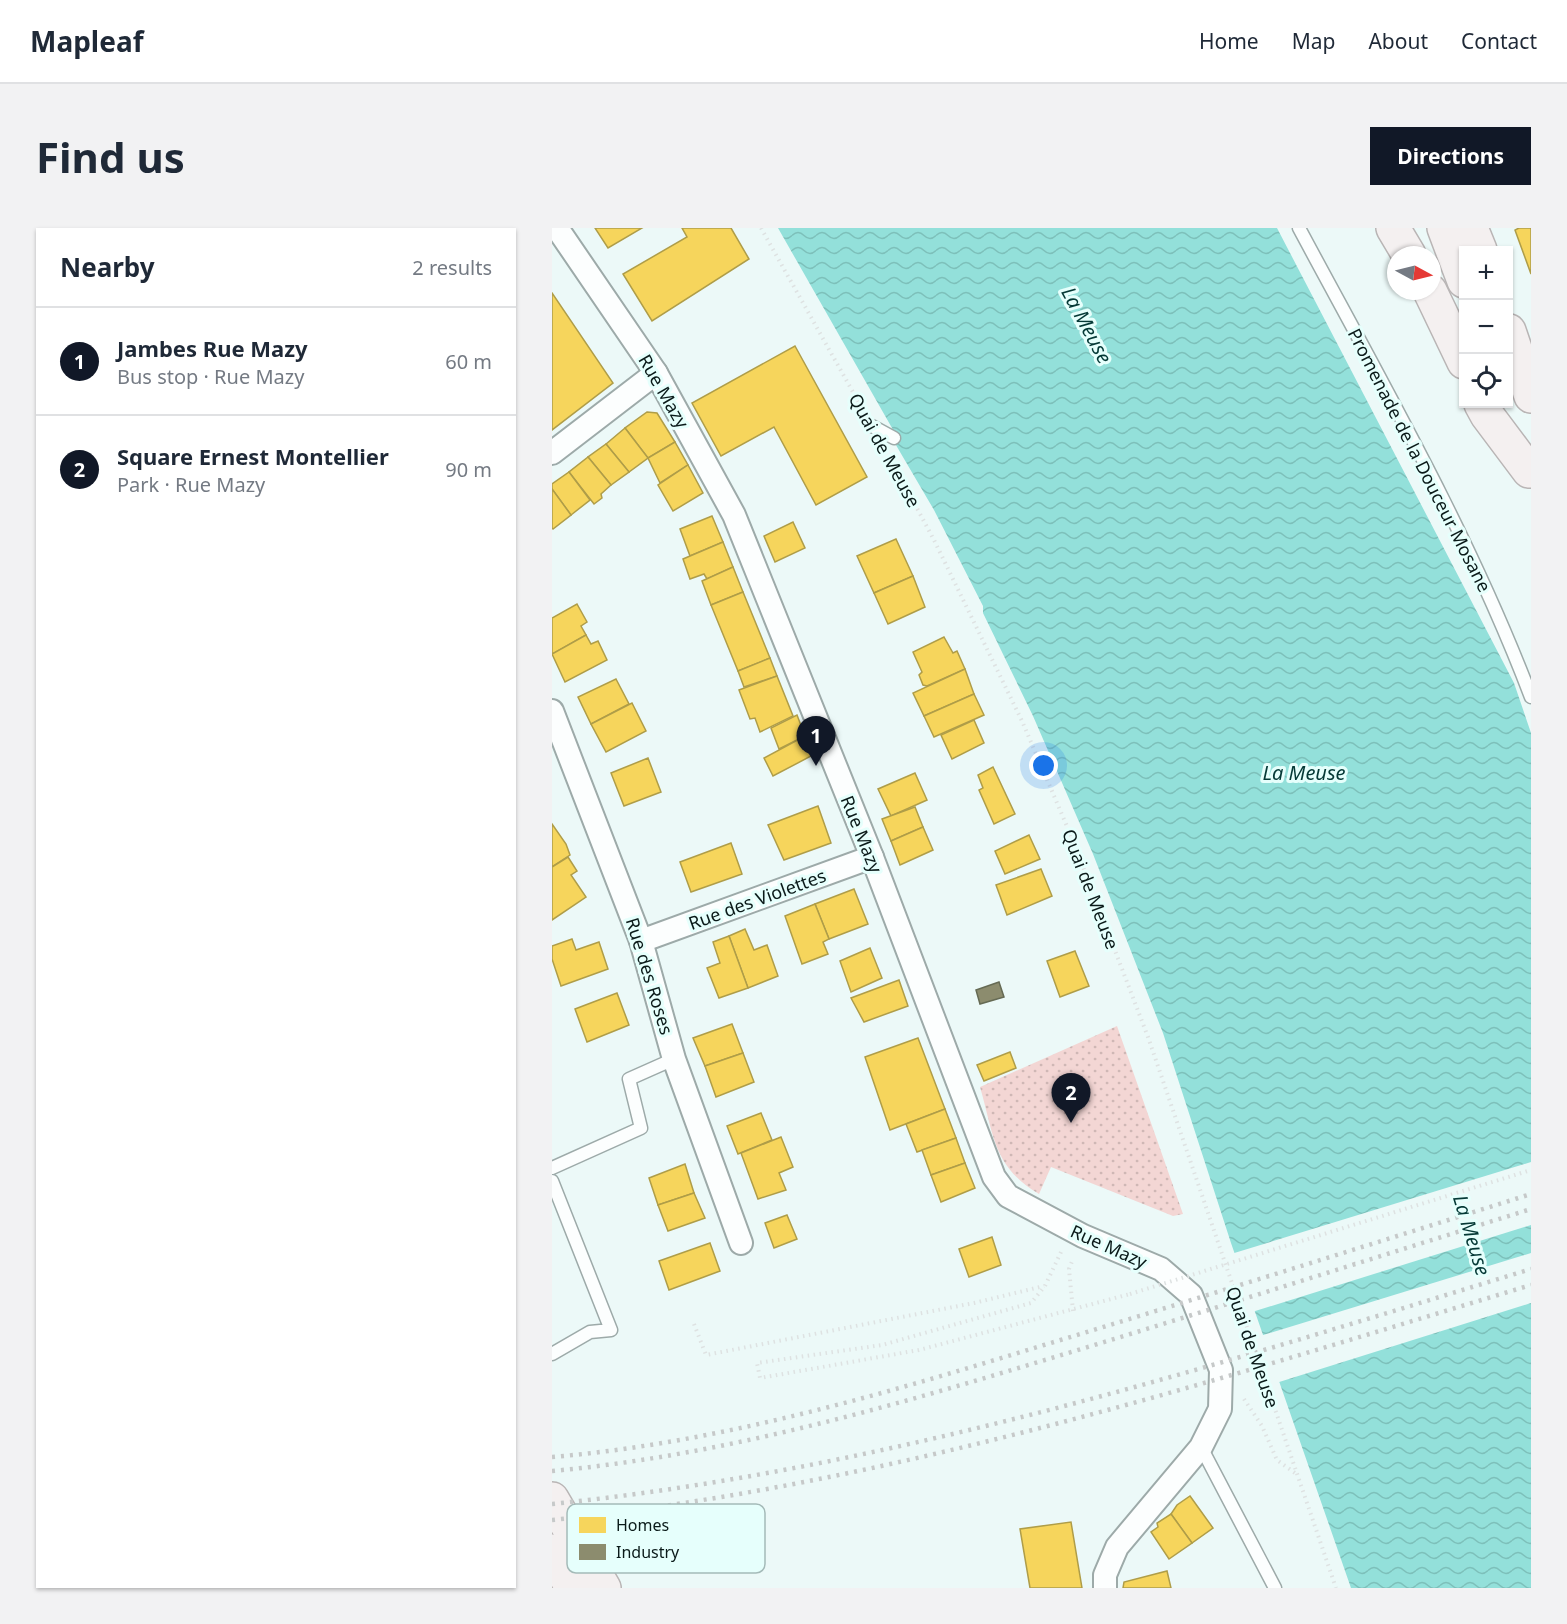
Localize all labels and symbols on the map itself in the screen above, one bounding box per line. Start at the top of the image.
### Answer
north arrow [1387,246,1441,300]
water label: La Meuse [1056,282,1118,368]
street label: Promenade de la Douceur Mosane [1343,324,1497,596]
street label: Rue Mazy [633,350,695,433]
street label: Quai de Meuse [844,389,926,511]
pin: 1 [796,716,836,766]
your location [1029,751,1058,780]
water label: La Meuse [1262,759,1346,786]
street label: Rue Mazy [836,792,889,877]
street label: Quai de Meuse [1057,825,1125,953]
street label: Rue des Violettes [685,863,829,935]
street label: Rue des Roses [621,915,679,1037]
pin: 2 [1052,1074,1090,1123]
water label: La Meuse [1447,1191,1497,1279]
street label: Rue Mazy [1067,1219,1152,1274]
street label: Quai de Meuse [1221,1283,1285,1411]
legend [567,1504,765,1573]
text: Homes [616,1514,669,1536]
text: Industry [616,1541,680,1563]

